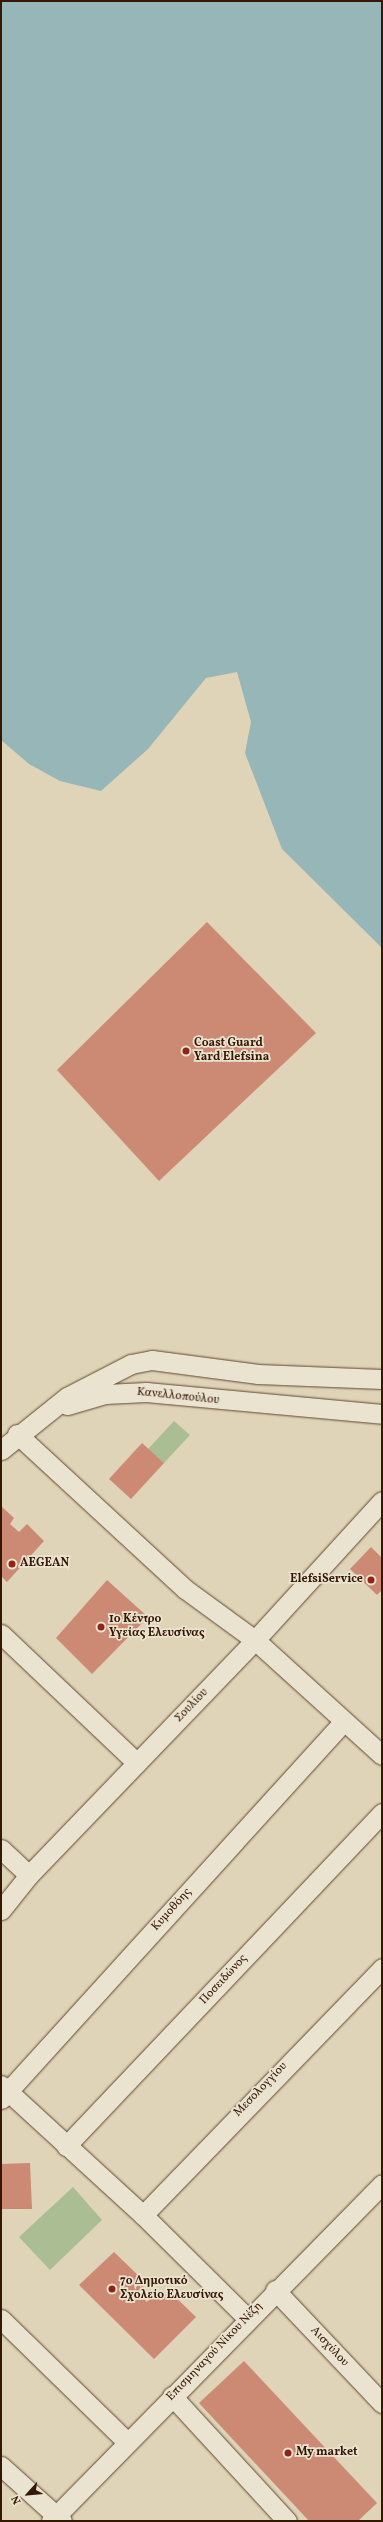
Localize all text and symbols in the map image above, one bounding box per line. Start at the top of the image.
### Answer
place label: Coast Guard Yard Elefsina [194,1037,269,1065]
marker: Coast Guard Yard Elefsina [181,1046,191,1056]
street label: Κανελλοπούλου [136,1386,220,1408]
place label: AEGEAN [20,1557,69,1571]
marker: AEGEAN [7,1559,17,1569]
place label: ElefsiService [290,1573,363,1587]
marker: ElefsiService [366,1575,376,1585]
place label: 1ο Κέντρο Υγείας Ελευσίνας [109,1613,205,1641]
marker: 1ο Κέντρο Υγείας Ελευσίνας [96,1622,106,1632]
street label: Σουλίου [172,1686,212,1726]
street label: Κυμοθόης [149,1886,195,1934]
street label: Ποσειδώνος [197,1952,251,2008]
street label: Μεσολογγίου [231,2060,291,2120]
place label: 7ο Δημοτικό Σχολείο Ελευσίνας [120,2275,223,2303]
marker: 7ο Δημοτικό Σχολείο Ελευσίνας [107,2284,117,2294]
street label: Επισμηναγού Νίκου Νέζη [164,2299,266,2405]
street label: Αισχύλου [307,2324,351,2370]
place label: My market [296,2446,358,2460]
marker: My market [283,2448,293,2458]
north arrow [8,2474,48,2514]
text: N [8,2493,25,2507]

